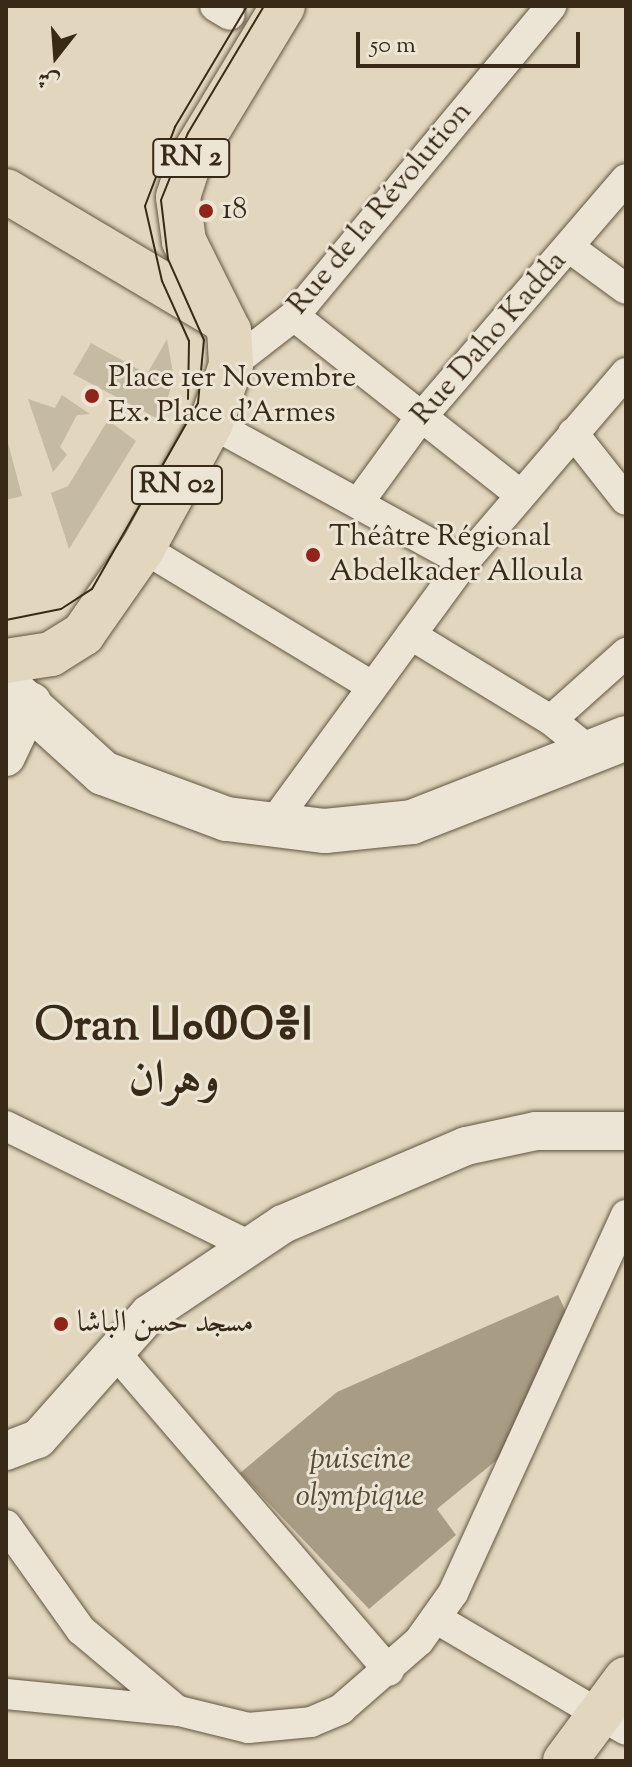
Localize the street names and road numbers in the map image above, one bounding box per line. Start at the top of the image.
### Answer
street label: Rue de la Révolution [281,95,481,323]
road number: RN 2 [151,134,231,182]
street label: Rue Daho Kadda [405,245,575,433]
road number: RN 02 [129,461,225,509]

